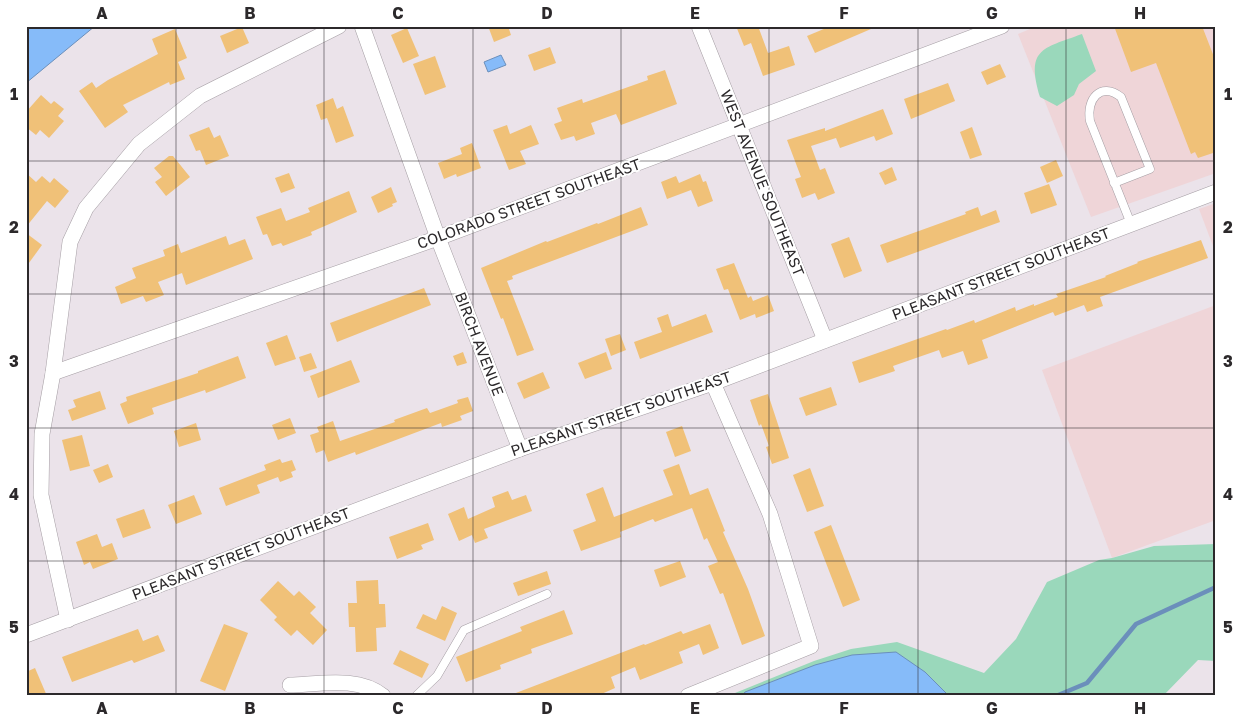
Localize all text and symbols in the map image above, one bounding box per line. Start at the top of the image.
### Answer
text: A [96,3,108,23]
text: B [244,3,256,23]
text: C [392,3,404,23]
text: D [541,3,553,23]
text: E [690,3,700,23]
text: F [839,3,849,23]
text: G [986,3,998,23]
text: H [1134,3,1146,23]
text: 1 [10,84,18,104]
text: 1 [1224,84,1232,104]
street label: WEST AVENUE SOUTHEAST [717,87,809,278]
street label: COLORADO STREET SOUTHEAST [414,154,643,252]
text: 2 [9,217,19,237]
text: 2 [1223,217,1233,237]
street label: PLEASANT STREET SOUTHEAST [889,223,1112,323]
street label: BIRCH AVENUE [452,289,508,398]
text: 3 [9,351,19,371]
text: 3 [1223,351,1233,371]
street label: PLEASANT STREET SOUTHEAST [508,367,733,459]
text: 4 [9,484,19,504]
text: 4 [1223,484,1233,504]
street label: PLEASANT STREET SOUTHEAST [129,503,352,603]
text: 5 [9,617,19,637]
text: 5 [1223,617,1233,637]
text: A [96,698,108,718]
text: B [244,698,256,718]
text: C [392,698,404,718]
text: D [541,698,553,718]
text: E [690,698,700,718]
text: F [839,698,849,718]
text: G [986,698,998,718]
text: H [1134,698,1146,718]

